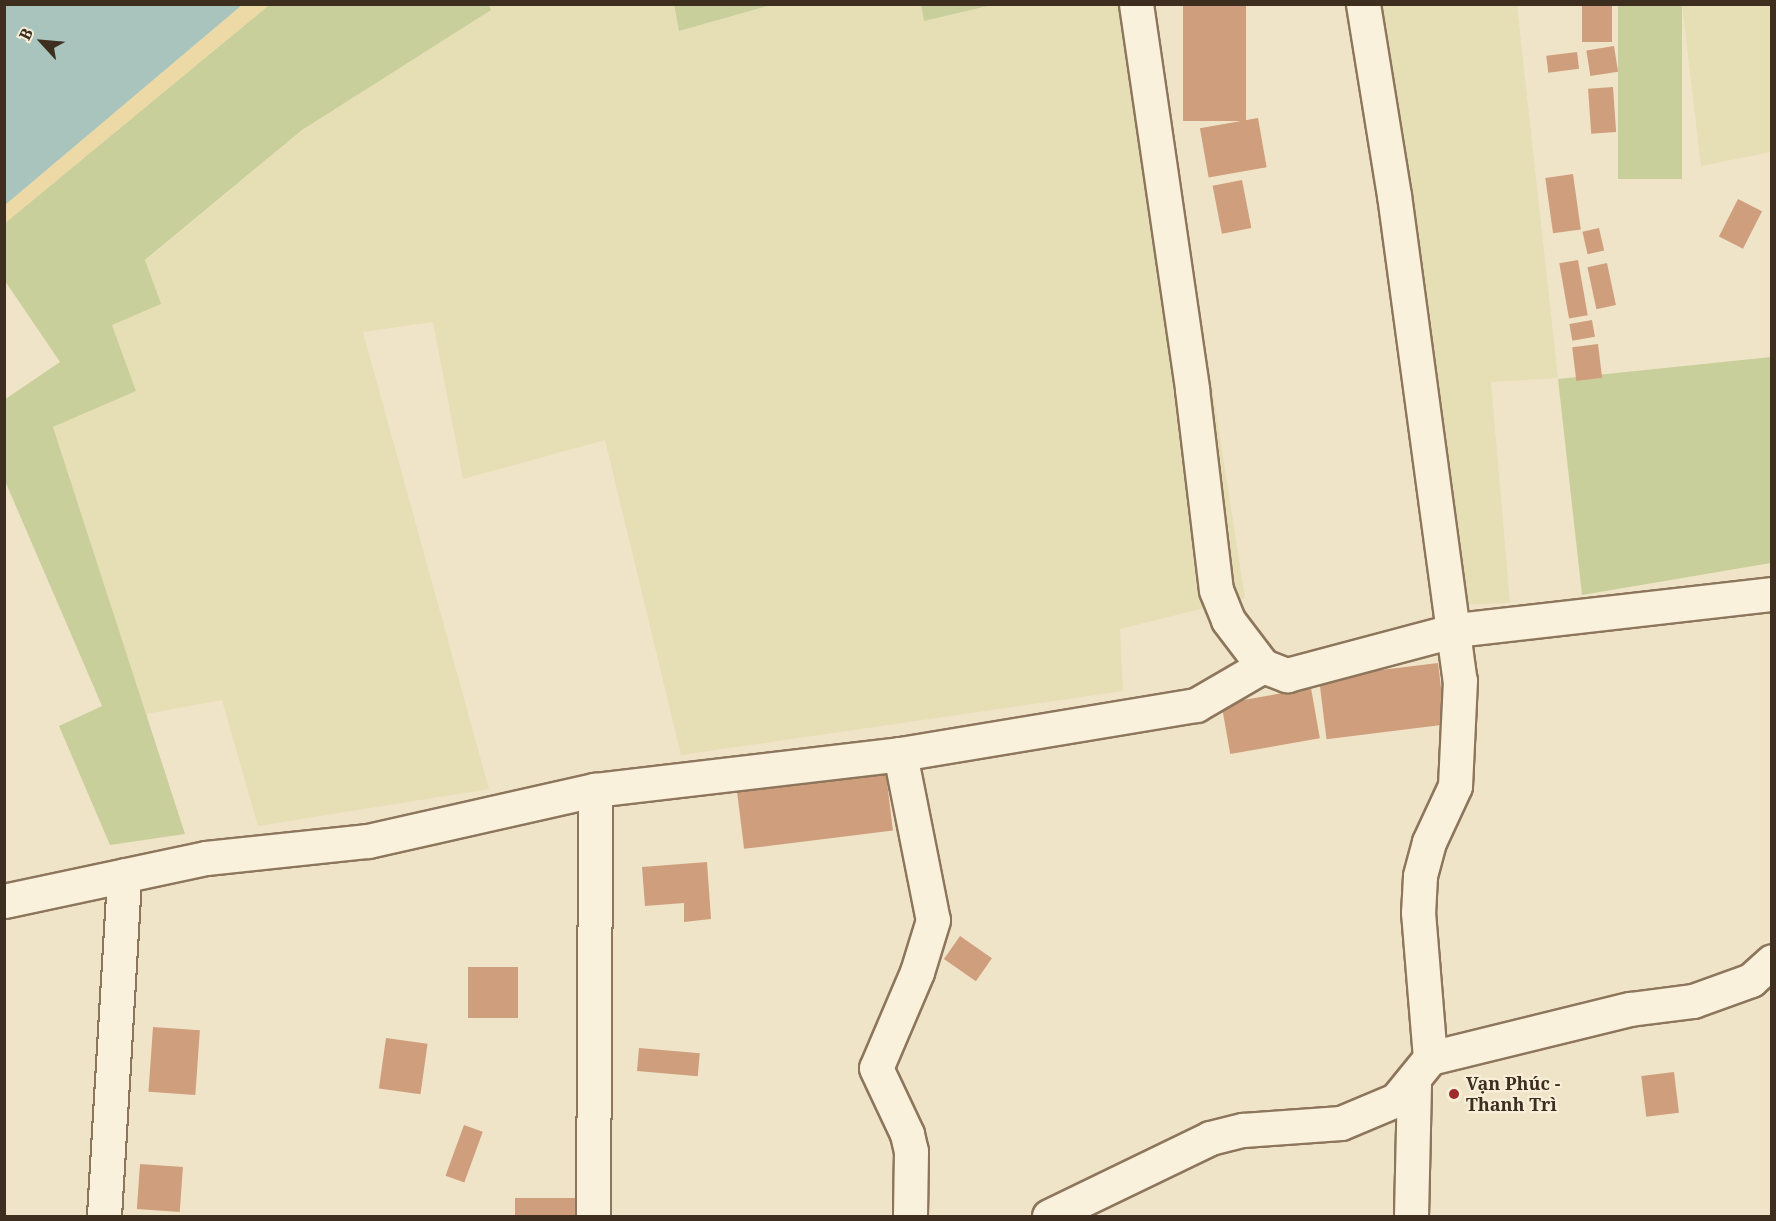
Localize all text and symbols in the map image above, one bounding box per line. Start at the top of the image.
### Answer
north arrow [12,12,72,72]
text: B [14,24,38,44]
place label: Vạn Phúc - Thanh Trì [1466,1073,1560,1116]
marker: Vạn Phúc - Thanh Trì [1447,1087,1461,1101]

